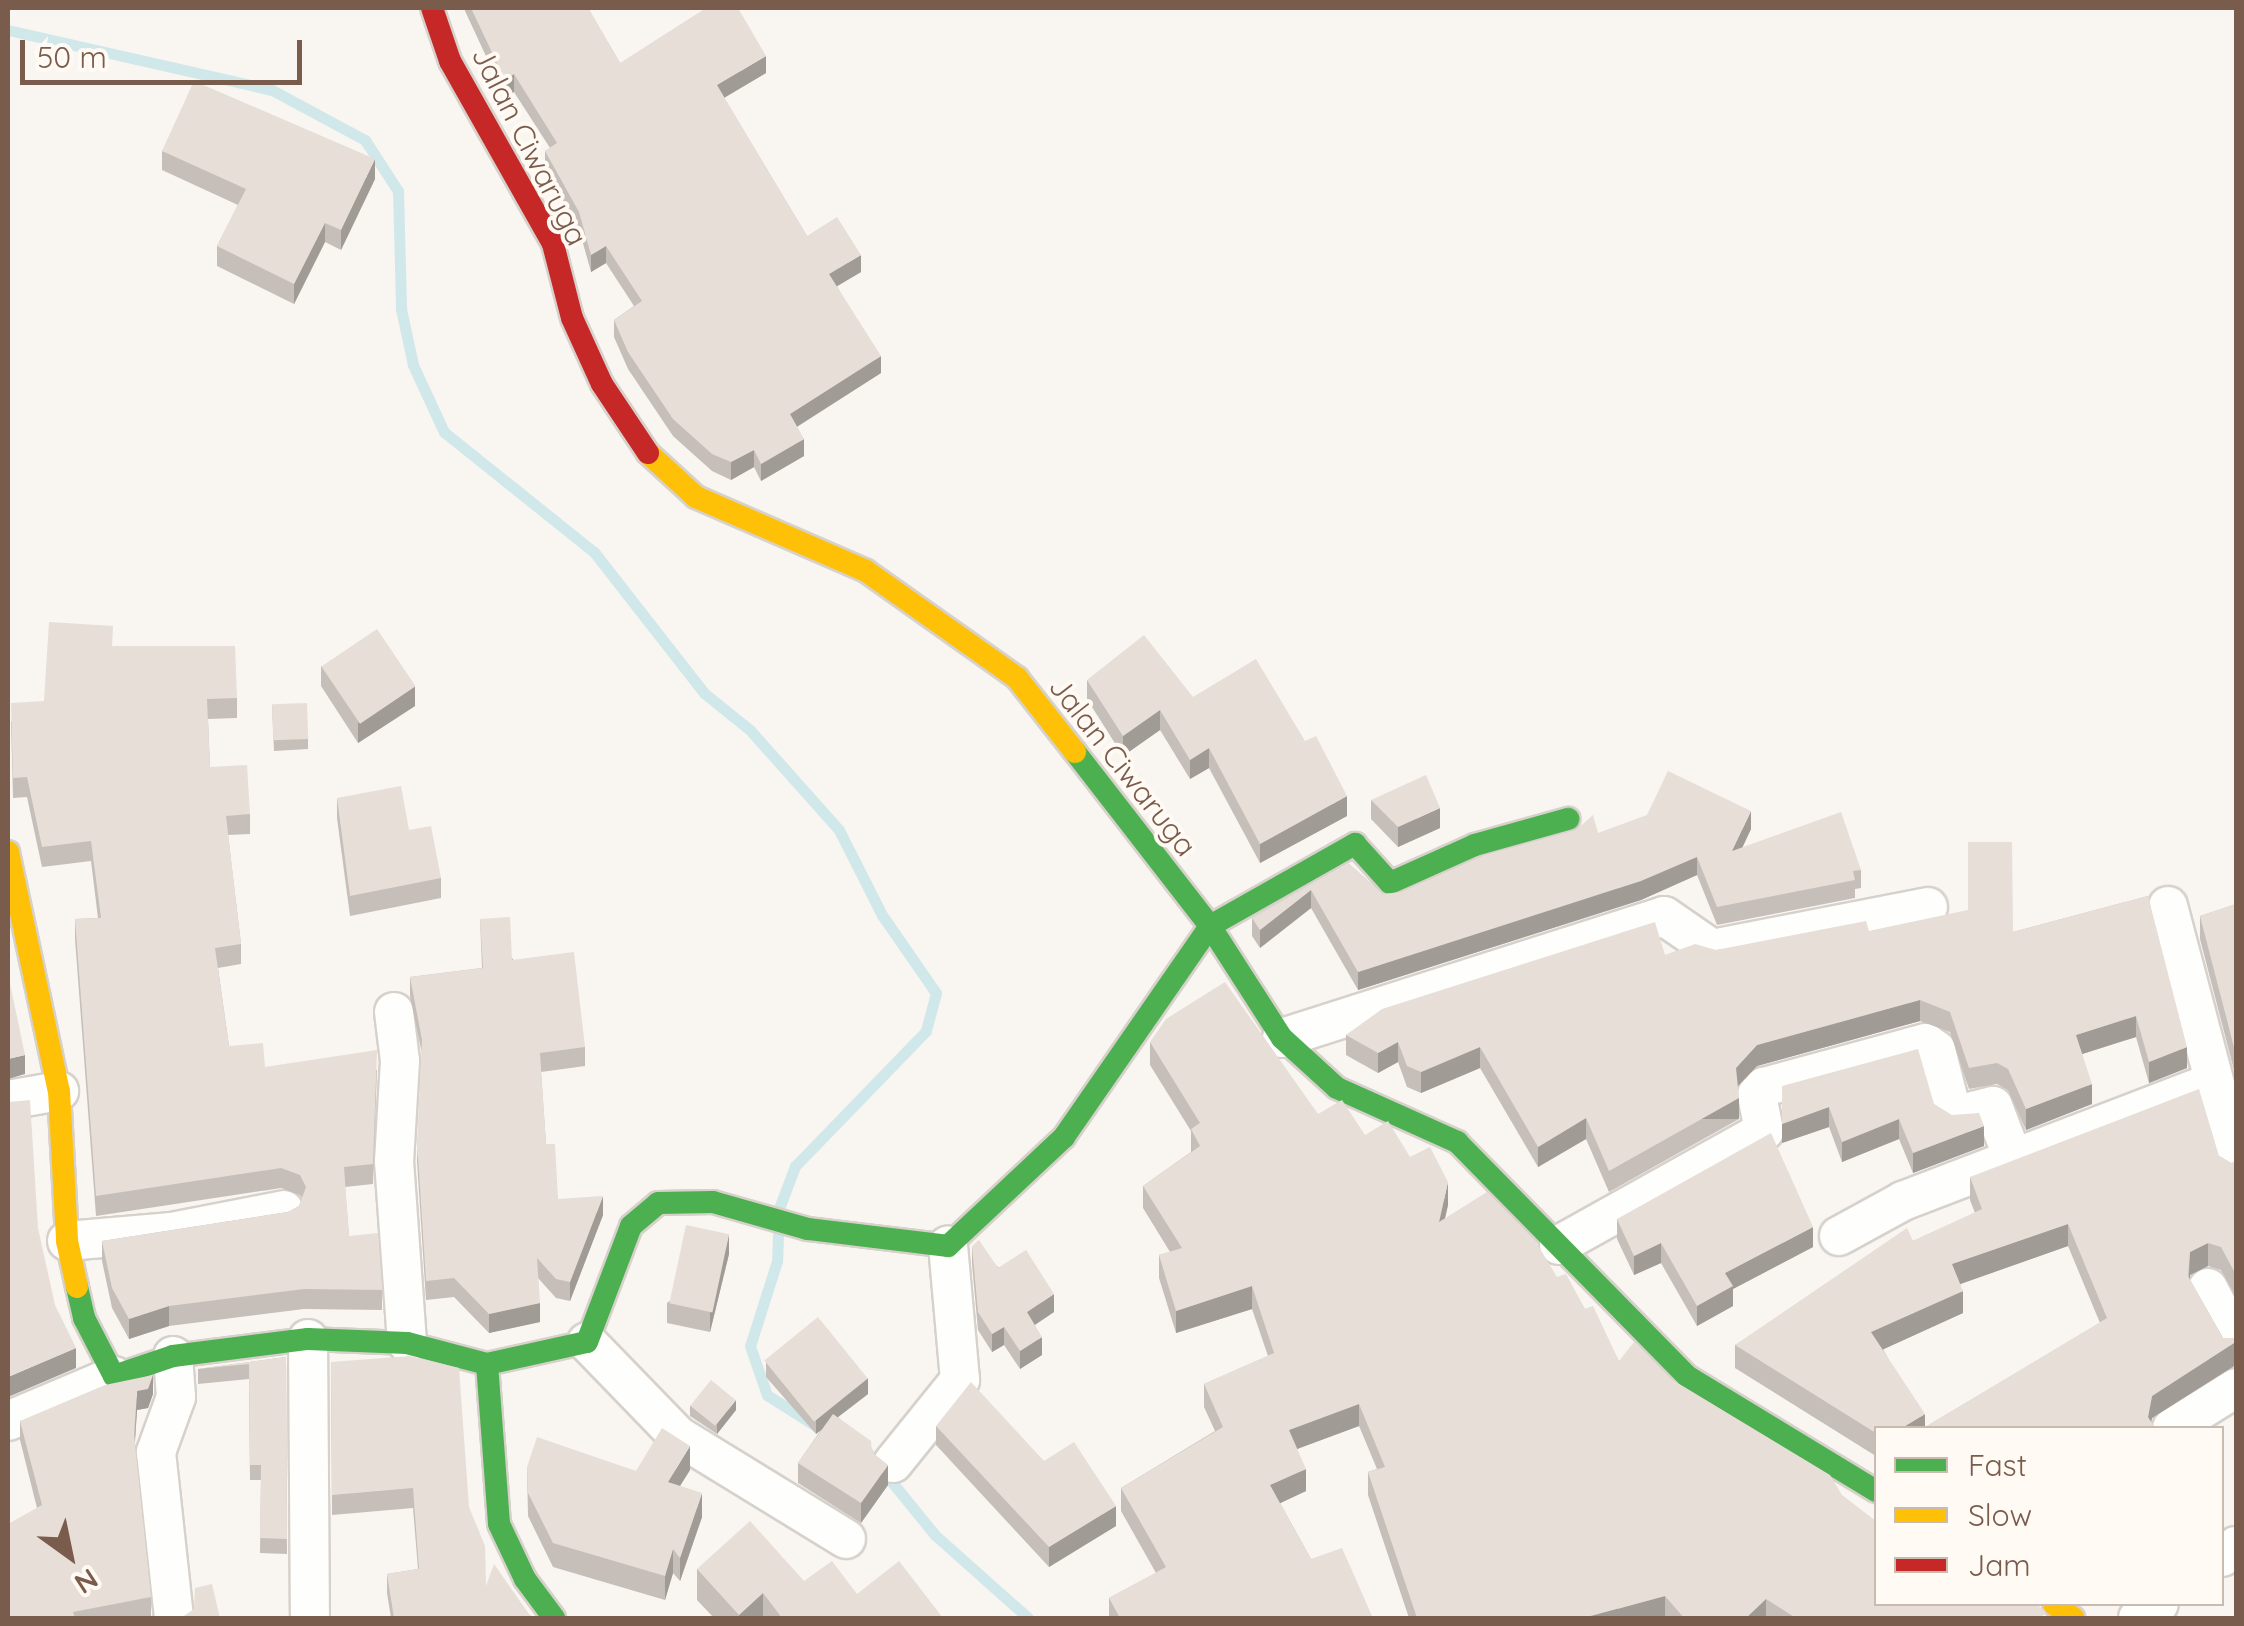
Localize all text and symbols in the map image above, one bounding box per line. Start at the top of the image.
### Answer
scale bar [25,20,308,82]
text: 50 m [37,38,107,76]
street label: Jalan Ciwaruga [465,41,595,251]
street label: Jalan Ciwaruga [1042,669,1204,863]
legend [1874,1426,2224,1606]
text: Fast [1968,1446,2027,1484]
text: Slow [1968,1496,2032,1534]
north arrow [20,1506,120,1606]
text: Jam [1968,1546,2031,1584]
text: N [68,1561,105,1602]

